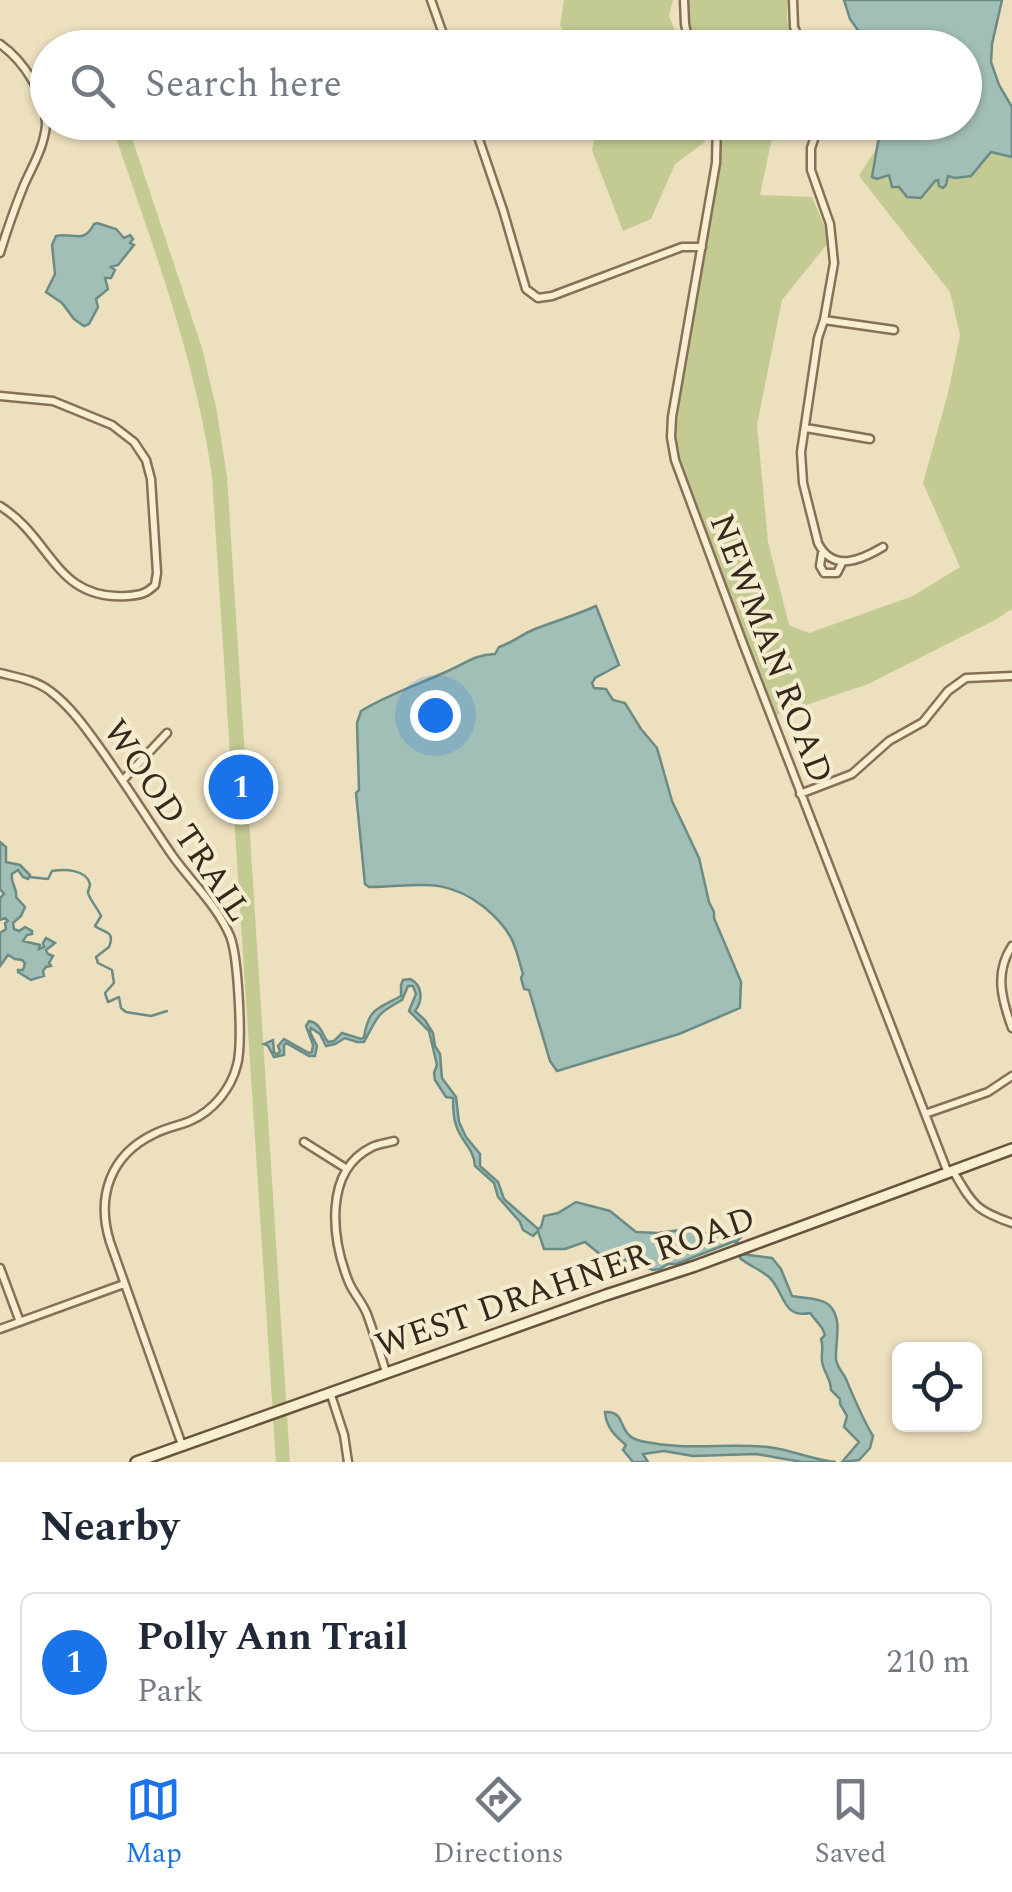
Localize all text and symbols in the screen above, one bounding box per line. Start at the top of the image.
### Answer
search box [30,30,982,140]
text: Search here [145,56,342,114]
icon: search [65,58,120,113]
street label: NEWMAN ROAD [695,506,846,791]
your location [410,690,461,741]
street label: WOOD TRAIL [89,709,264,933]
pin: 1 [208,750,274,824]
street label: WEST DRAHNER ROAD [368,1192,763,1372]
map controls [892,1342,982,1432]
button: locate [892,1342,982,1432]
text: Nearby [40,1496,179,1559]
text: Polly Ann Trail [137,1609,408,1667]
text: 1 [66,1638,83,1687]
text: 210 m [886,1638,970,1687]
text: Park [137,1667,203,1716]
tab: Map [126,1772,182,1875]
tab: Directions [433,1772,564,1875]
tab: Saved [815,1772,886,1875]

